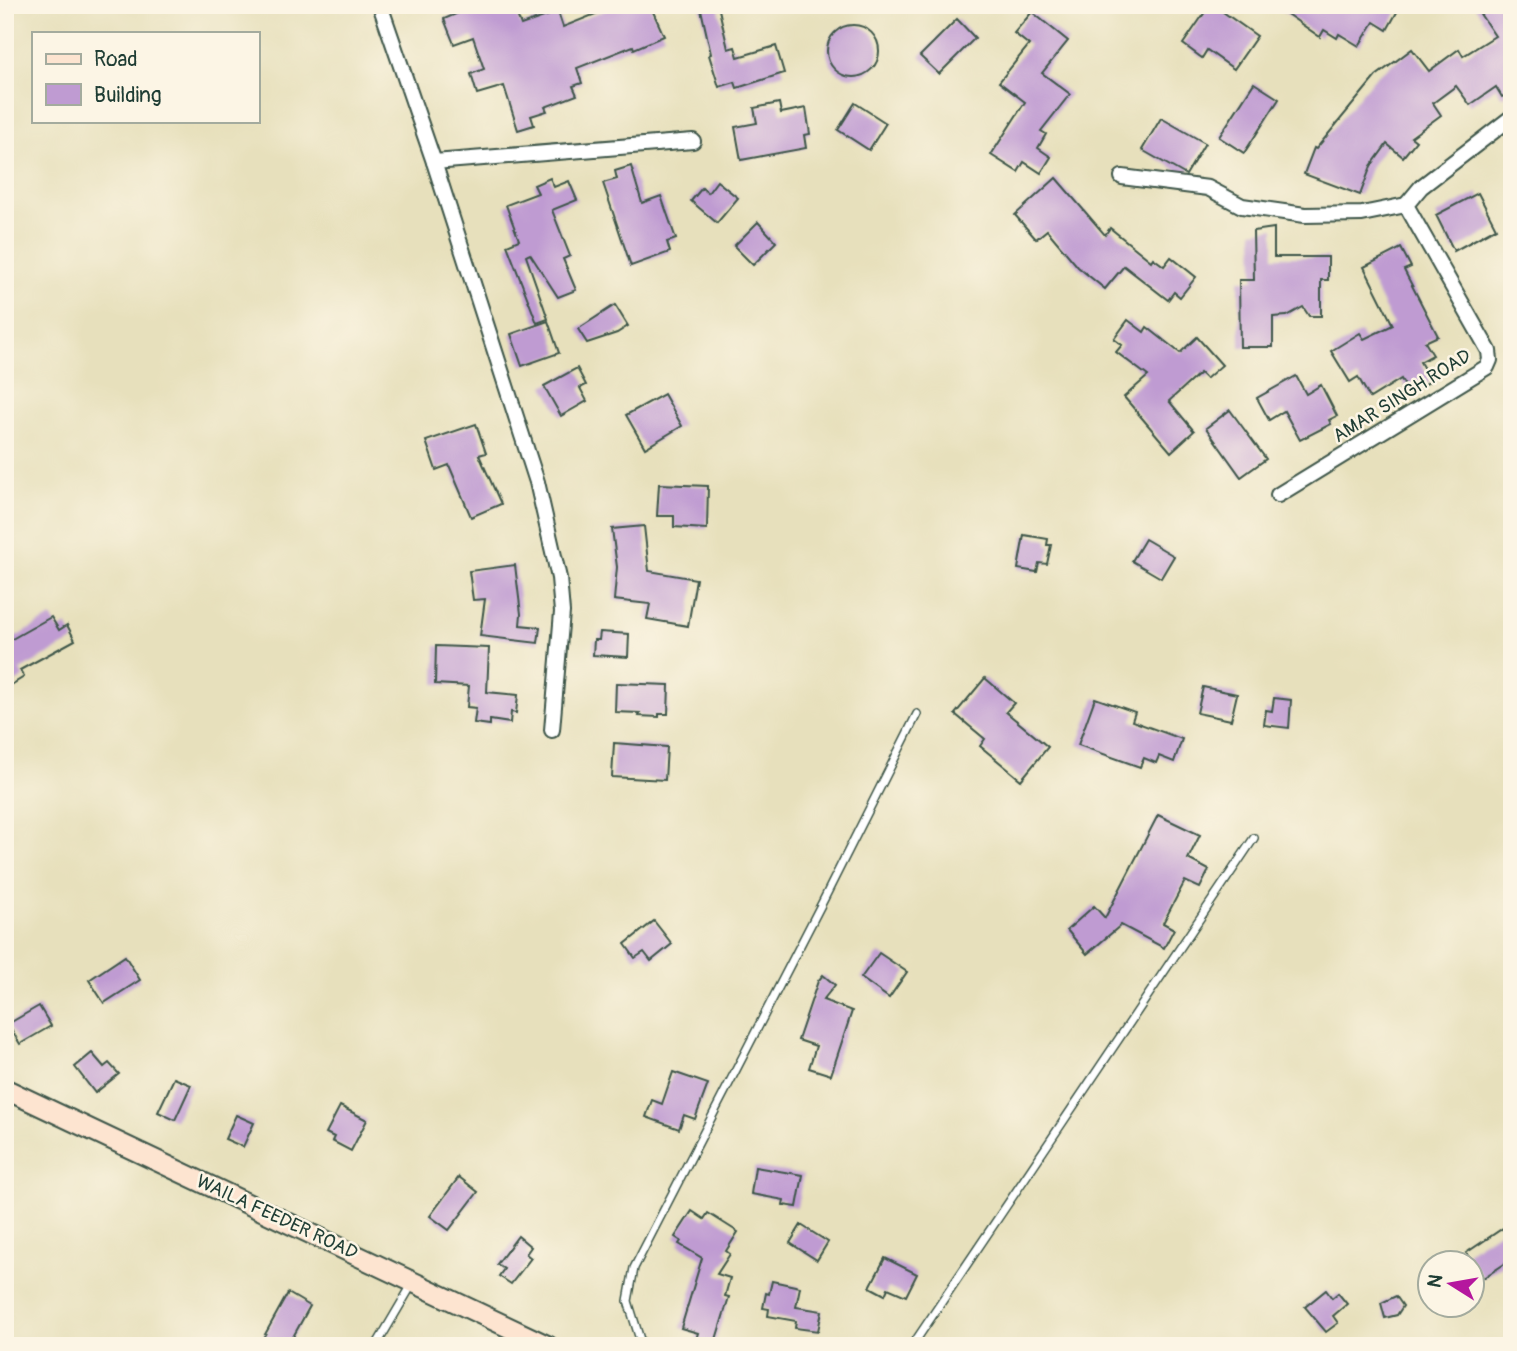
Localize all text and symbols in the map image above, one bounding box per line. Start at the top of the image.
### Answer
legend [32,32,259,122]
text: Road [94,46,138,73]
text: Building [94,82,161,109]
street label: AMAR SINGH ROAD [1328,344,1476,448]
street label: WAILA FEEDER ROAD [192,1169,362,1265]
north arrow [1416,1250,1486,1320]
text: N [1422,1272,1448,1290]

